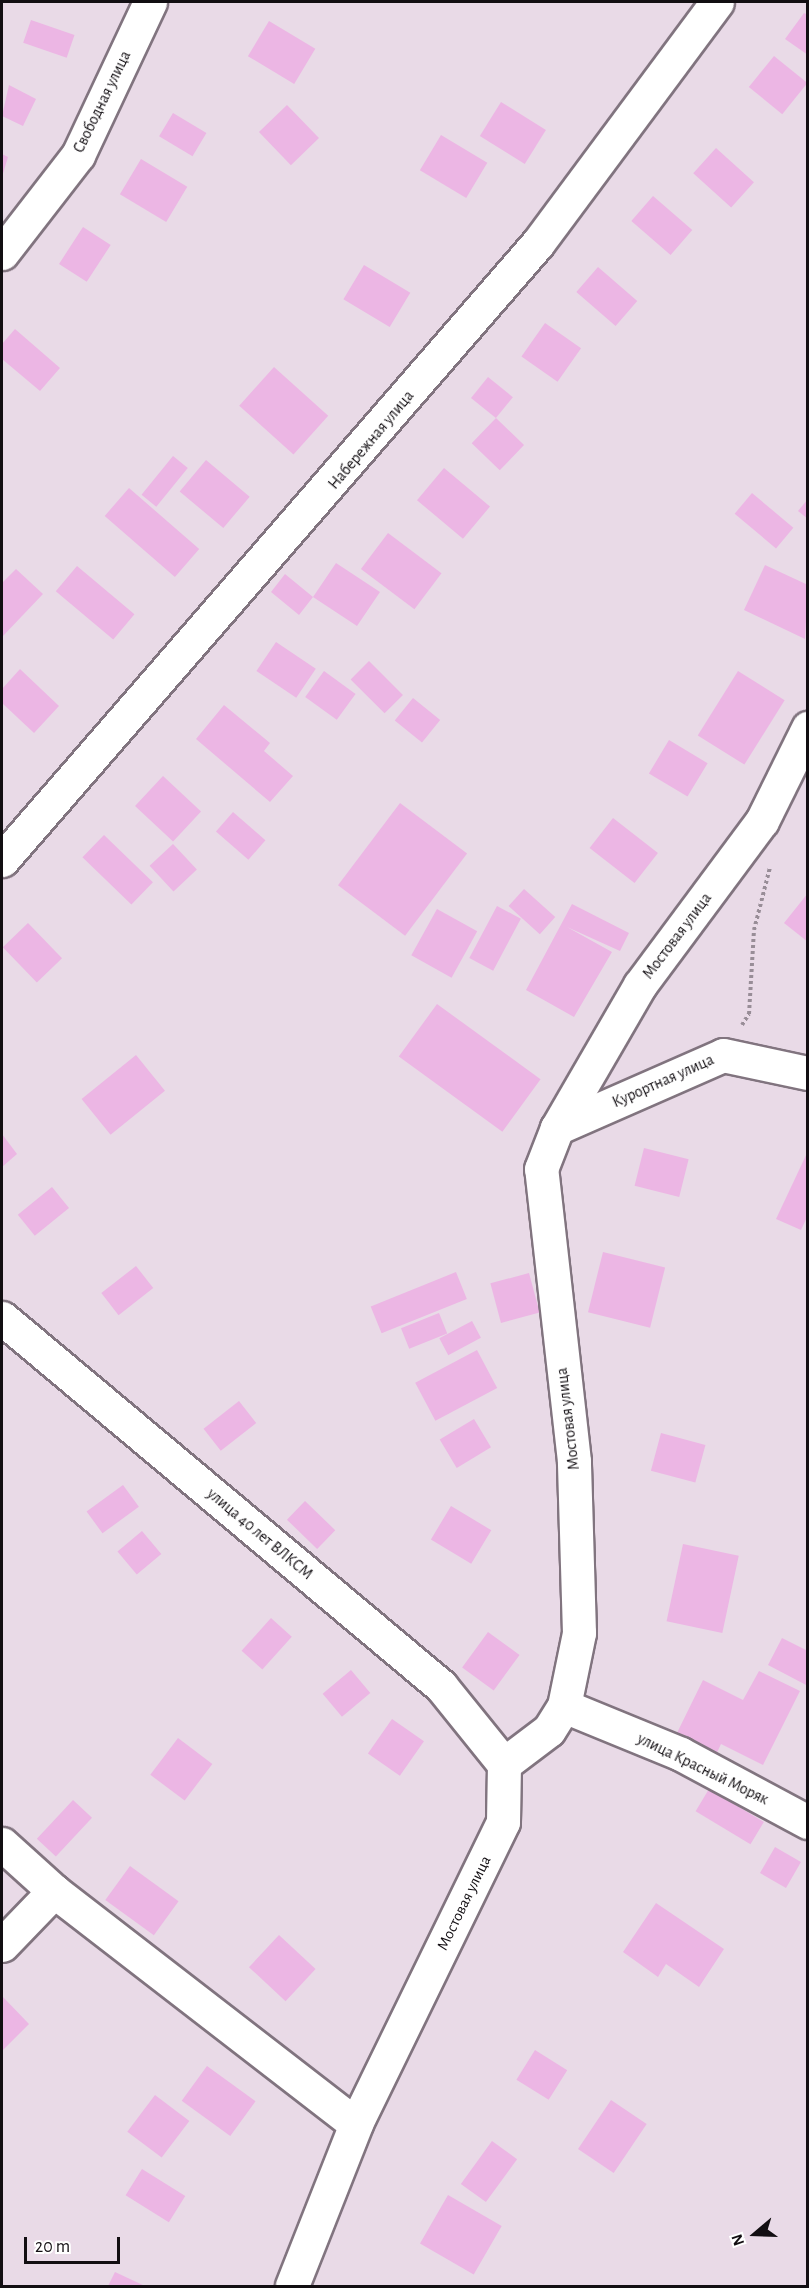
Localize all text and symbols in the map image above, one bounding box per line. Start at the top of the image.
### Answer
street label: Свободная улица [69,48,135,156]
street label: Набережная улица [324,387,418,493]
street label: Мостовая улица [638,889,716,983]
street label: Курортная улица [609,1050,717,1112]
street label: Мостовая улица [552,1367,584,1471]
street label: улица 40 лет ВЛКСМ [203,1484,317,1584]
street label: улица Красный Моряк [634,1729,772,1809]
street label: Мостовая улица [433,1853,495,1953]
north arrow [725,2204,785,2264]
scale bar [27,2225,123,2263]
text: N [729,2232,747,2248]
text: 20 m [35,2238,70,2256]

